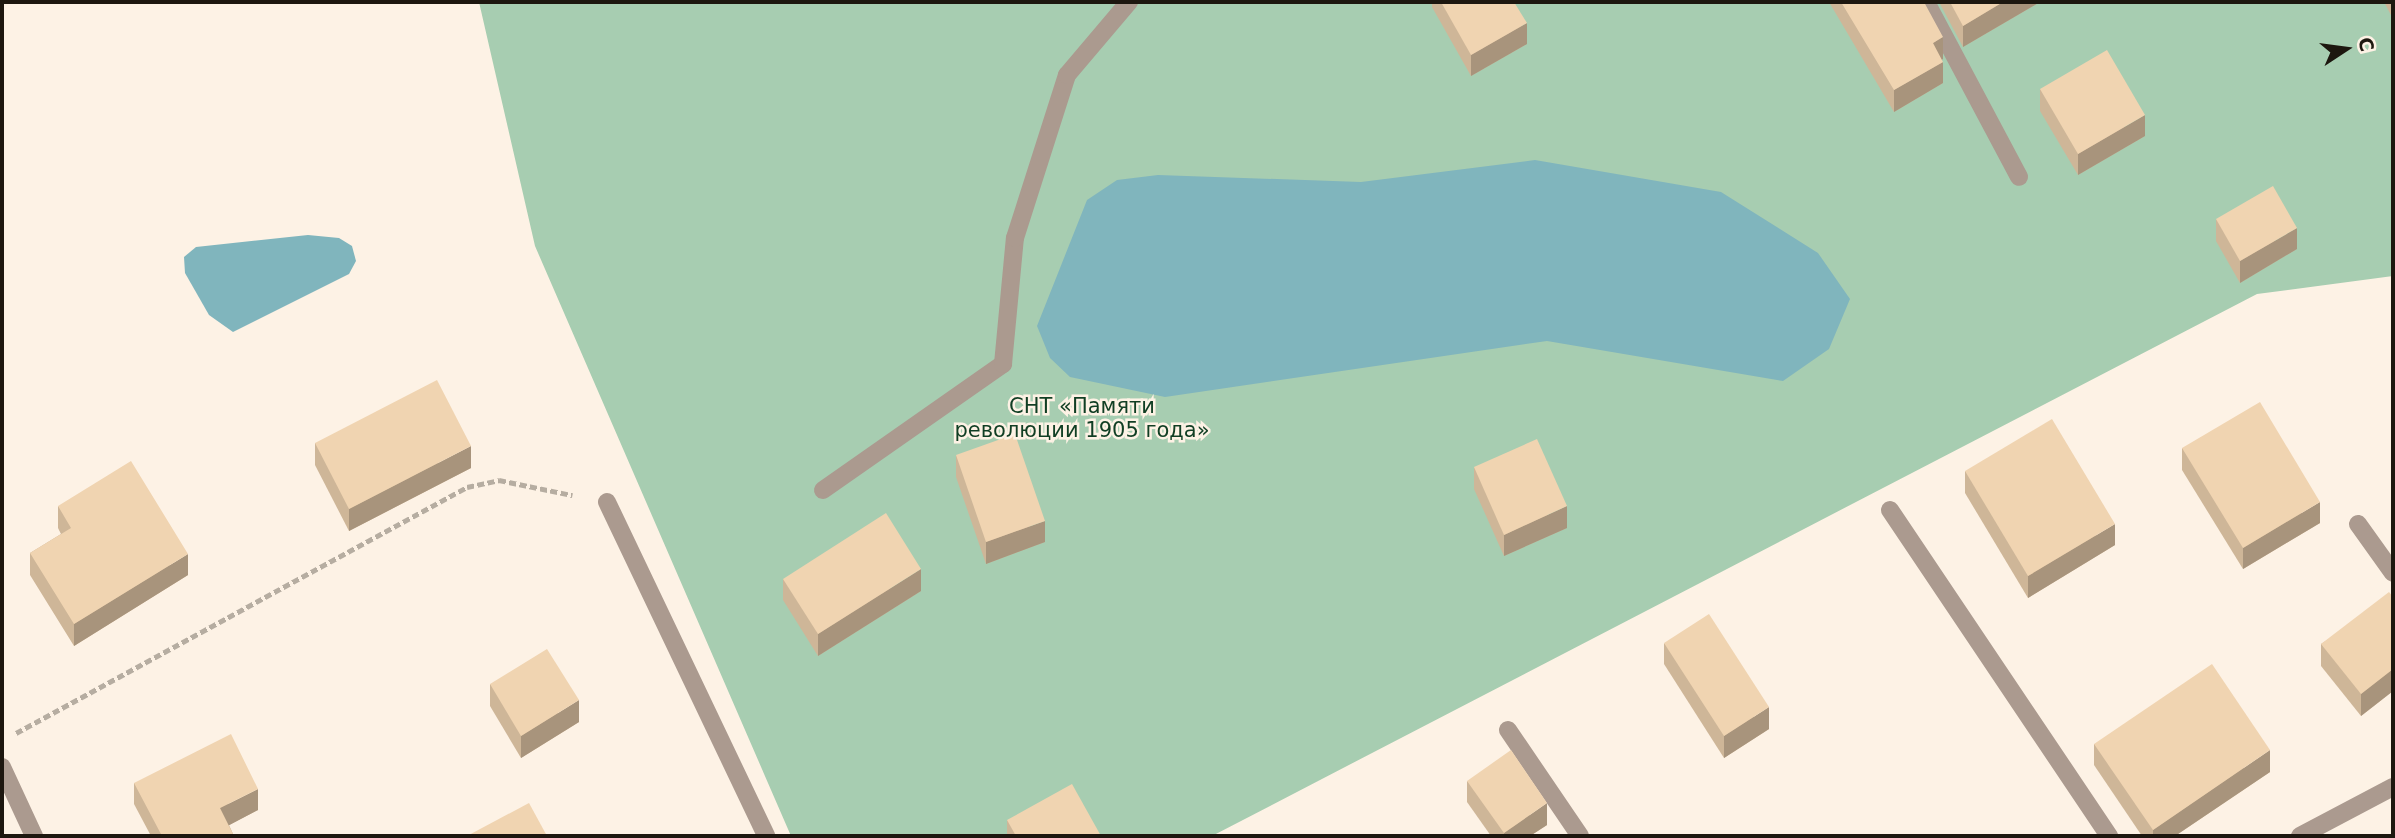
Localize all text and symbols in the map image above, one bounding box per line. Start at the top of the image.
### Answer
north arrow [2311,14,2381,84]
text: С [2354,35,2379,54]
park label: СНТ «Памяти революции 1905 года» [954,393,1210,443]

